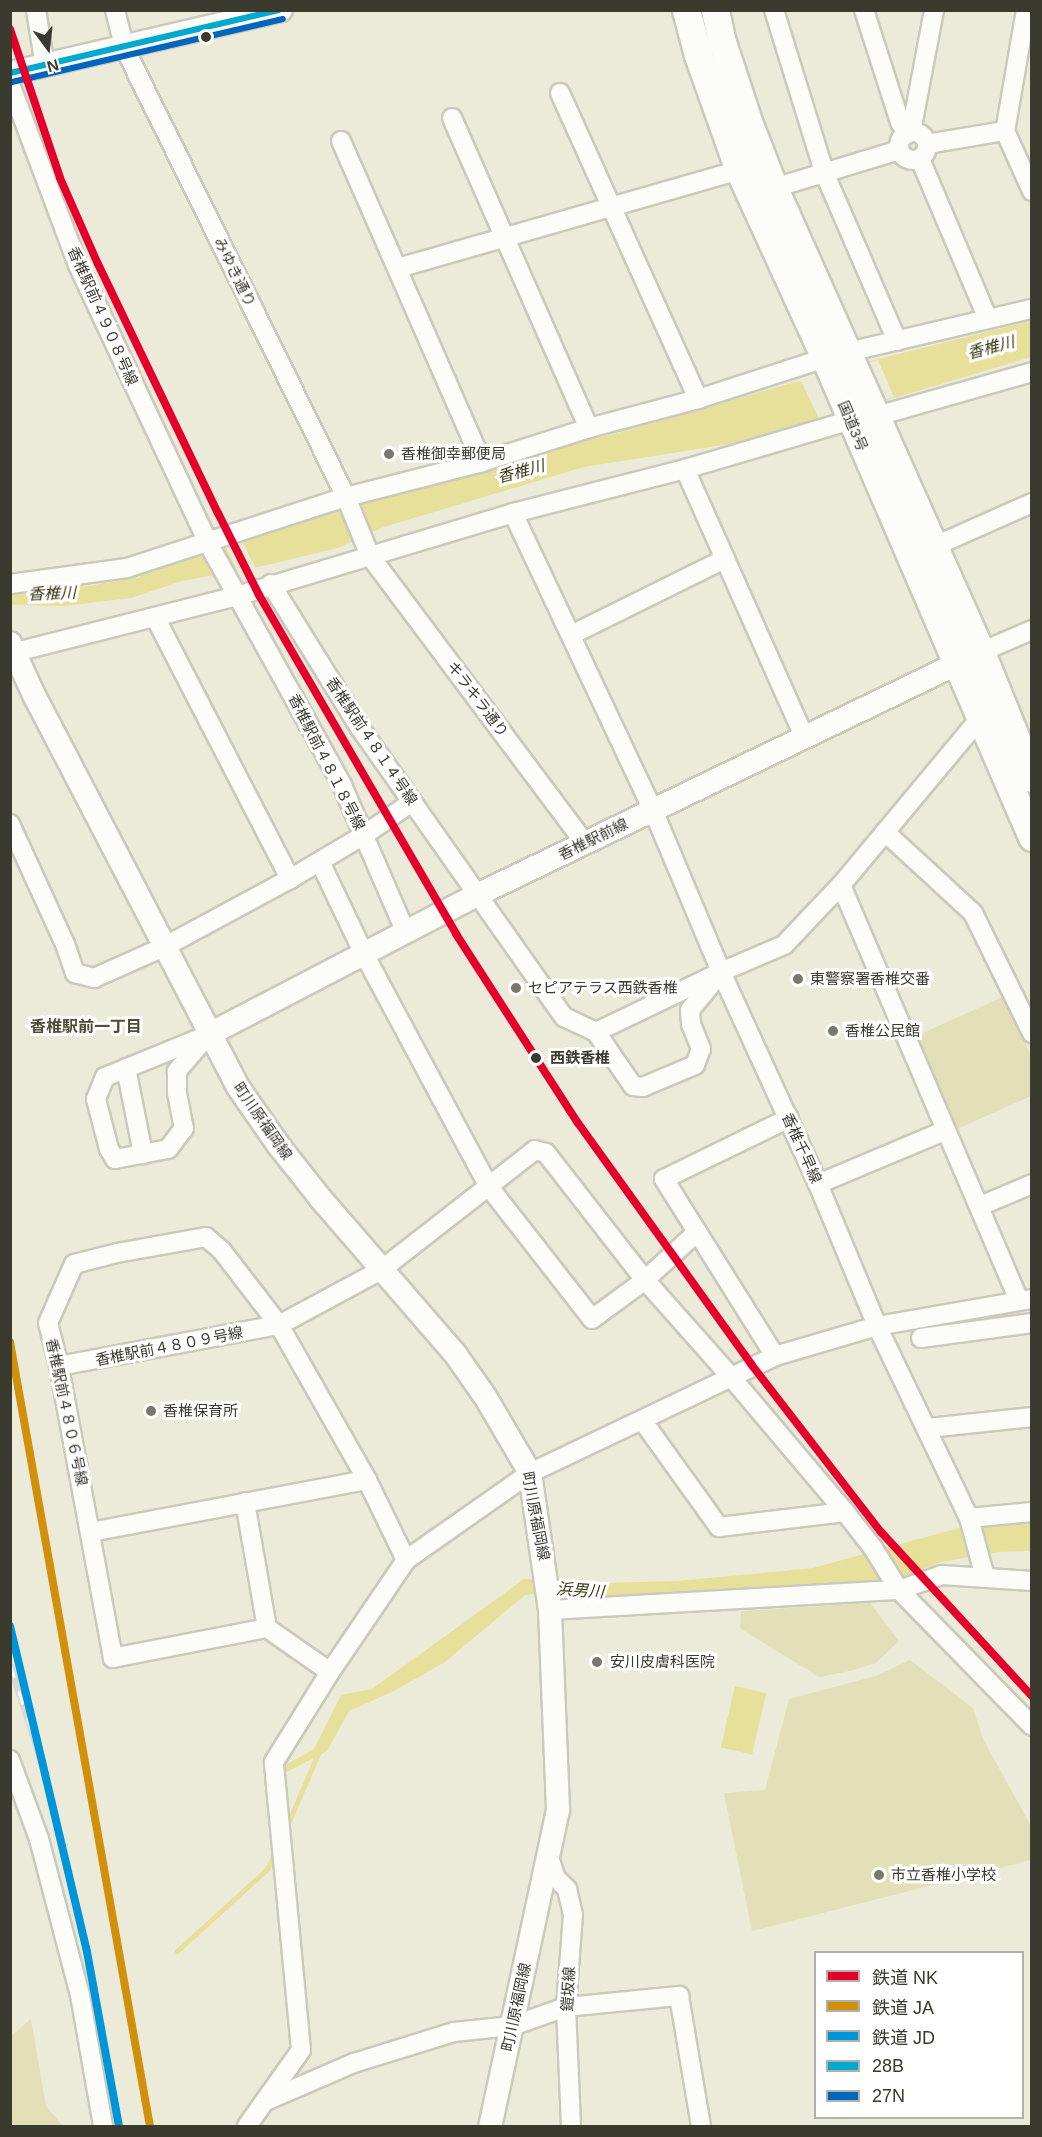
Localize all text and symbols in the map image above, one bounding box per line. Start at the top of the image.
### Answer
north arrow [18,18,78,78]
unlabelled marker [200,31,212,43]
text: N [45,56,61,76]
street label: みゆき通り [210,234,260,310]
street label: 香椎駅前４９０８号線 [64,244,142,388]
water label: 香椎川 [965,333,1017,363]
street label: 国道3号 [834,398,872,454]
place label: 香椎御幸郵便局 [401,445,506,463]
marker: 香椎御幸郵便局 [382,447,396,461]
water label: 香椎川 [495,457,547,487]
water label: 香椎川 [28,584,76,604]
street label: キラキラ通り [444,658,512,740]
street label: 香椎駅前４８１４号線 [323,674,421,808]
street label: 香椎駅前４８１８号線 [285,691,369,833]
street label: 香椎駅前線 [555,814,631,864]
place label: 東警察署香椎交番 [810,970,930,988]
marker: 東警察署香椎交番 [791,972,805,986]
place label: セピアテラス西鉄香椎 [528,979,678,997]
marker: セピアテラス西鉄香椎 [509,981,523,995]
district label: 香椎駅前一丁目 [30,1017,142,1037]
place label: 香椎公民館 [845,1022,920,1040]
marker: 香椎公民館 [826,1024,840,1038]
marker: 西鉄香椎 [527,1049,545,1067]
place label: 西鉄香椎 [550,1049,610,1067]
street label: 町川原福岡線 [230,1079,296,1163]
street label: 香椎千早線 [779,1110,825,1186]
street label: 香椎駅前４８０９号線 [94,1323,244,1369]
street label: 香椎駅前４８０６号線 [43,1337,91,1487]
place label: 香椎保育所 [163,1402,238,1420]
marker: 香椎保育所 [144,1404,158,1418]
street label: 町川原福岡線 [519,1470,553,1562]
water label: 浜男川 [555,1580,605,1602]
marker: 安川皮膚科医院 [588,1653,606,1671]
place label: 安川皮膚科医院 [610,1653,715,1671]
place label: 市立香椎小学校 [891,1866,996,1884]
marker: 市立香椎小学校 [872,1868,886,1882]
legend [814,1951,1024,2119]
street label: 町川原福岡線 [498,1961,534,2053]
street label: 鎧坂線 [558,1966,578,2012]
text: 鉄道 NK [872,1968,938,1988]
text: 鉄道 JA [872,1998,934,2018]
text: 鉄道 JD [872,2028,935,2048]
text: 28B [872,2056,904,2076]
text: 27N [872,2086,905,2106]

